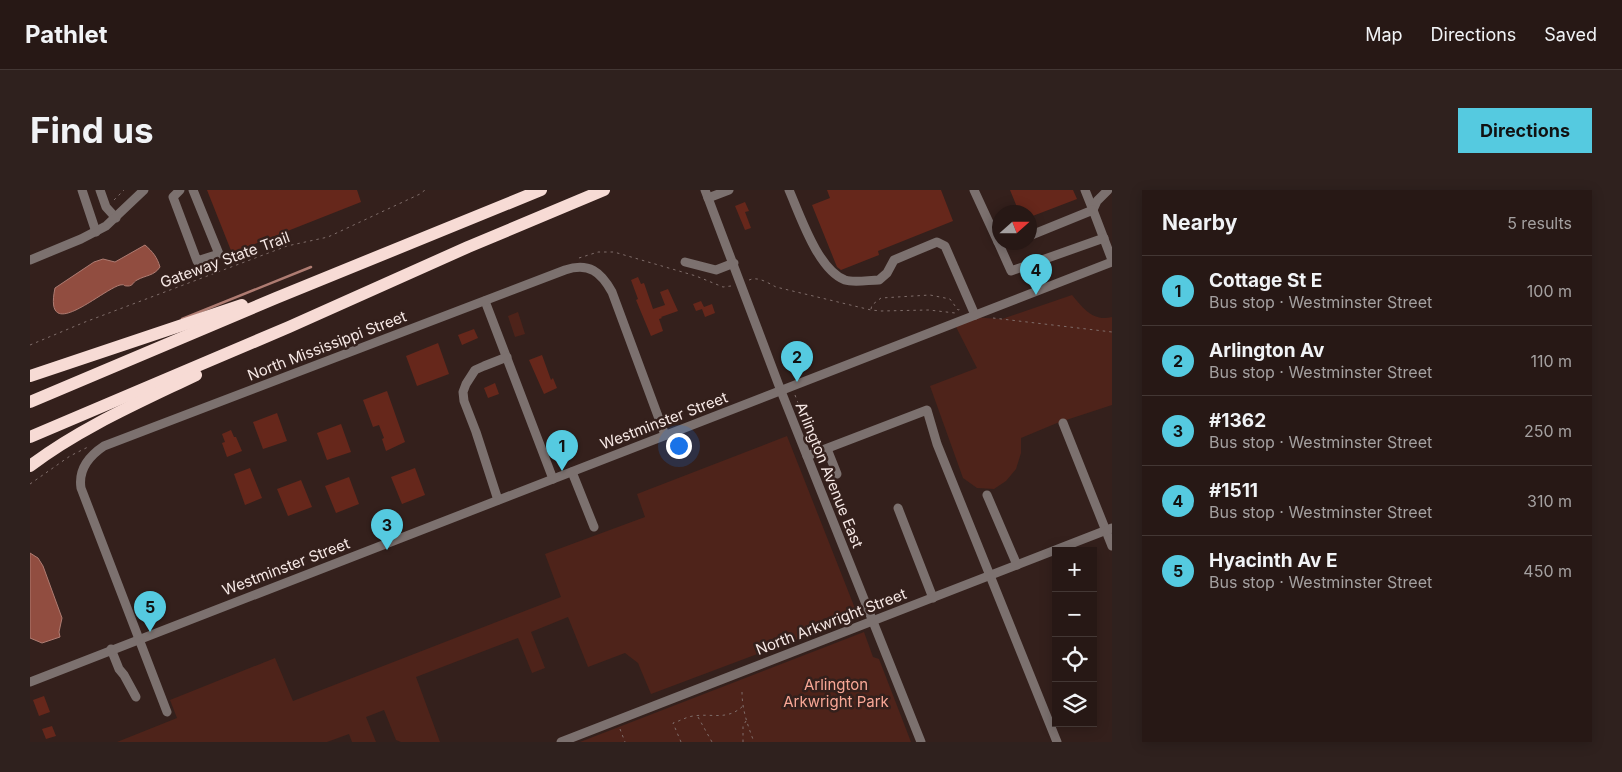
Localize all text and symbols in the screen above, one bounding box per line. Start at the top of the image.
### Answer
text: Pathlet [25,20,108,49]
text: Map [1365,24,1403,45]
text: Directions [1431,24,1516,45]
text: Saved [1544,24,1597,45]
button: Directions [1458,108,1592,153]
text: Find us [30,109,154,151]
north arrow [992,205,1037,250]
text: Nearby [1162,210,1237,235]
text: 5 results [1507,213,1572,233]
street label: Gateway State Trail [157,227,292,292]
pin: 4 [1020,254,1052,295]
text: Cottage St E [1209,269,1322,292]
text: 1 [1175,281,1181,301]
text: 100 m [1527,281,1572,301]
text: Bus stop · Westminster Street [1209,292,1432,312]
street label: North Mississippi Street [245,306,409,385]
text: Arlington Av [1209,339,1324,362]
pin: 2 [781,341,813,382]
text: 2 [1173,351,1183,371]
text: 110 m [1530,351,1572,371]
text: Bus stop · Westminster Street [1209,362,1432,382]
street label: Westminster Street [597,387,730,454]
street label: Arlington Avenue East [792,399,867,551]
text: #1362 [1209,409,1266,432]
text: 3 [1173,421,1183,441]
text: 250 m [1524,421,1572,441]
pin: 1 [546,430,578,471]
text: Bus stop · Westminster Street [1209,432,1432,452]
your location [666,433,692,459]
text: #1511 [1209,479,1258,502]
text: 4 [1173,491,1183,511]
text: 310 m [1527,491,1572,511]
text: Bus stop · Westminster Street [1209,502,1432,522]
pin: 3 [371,509,403,550]
street label: Westminster Street [219,533,352,600]
map controls [1052,547,1097,727]
button: + [1052,547,1097,592]
text: Hyacinth Av E [1209,549,1338,572]
text: 5 [1173,561,1183,581]
text: 450 m [1523,561,1572,581]
text: Bus stop · Westminster Street [1209,572,1432,592]
street label: North Arkwright Street [753,584,909,659]
pin: 5 [134,591,166,632]
button: − [1052,592,1097,637]
button: locate [1052,637,1097,682]
park label: Arlington Arkwright Park [783,675,890,711]
button: layers [1052,682,1097,727]

